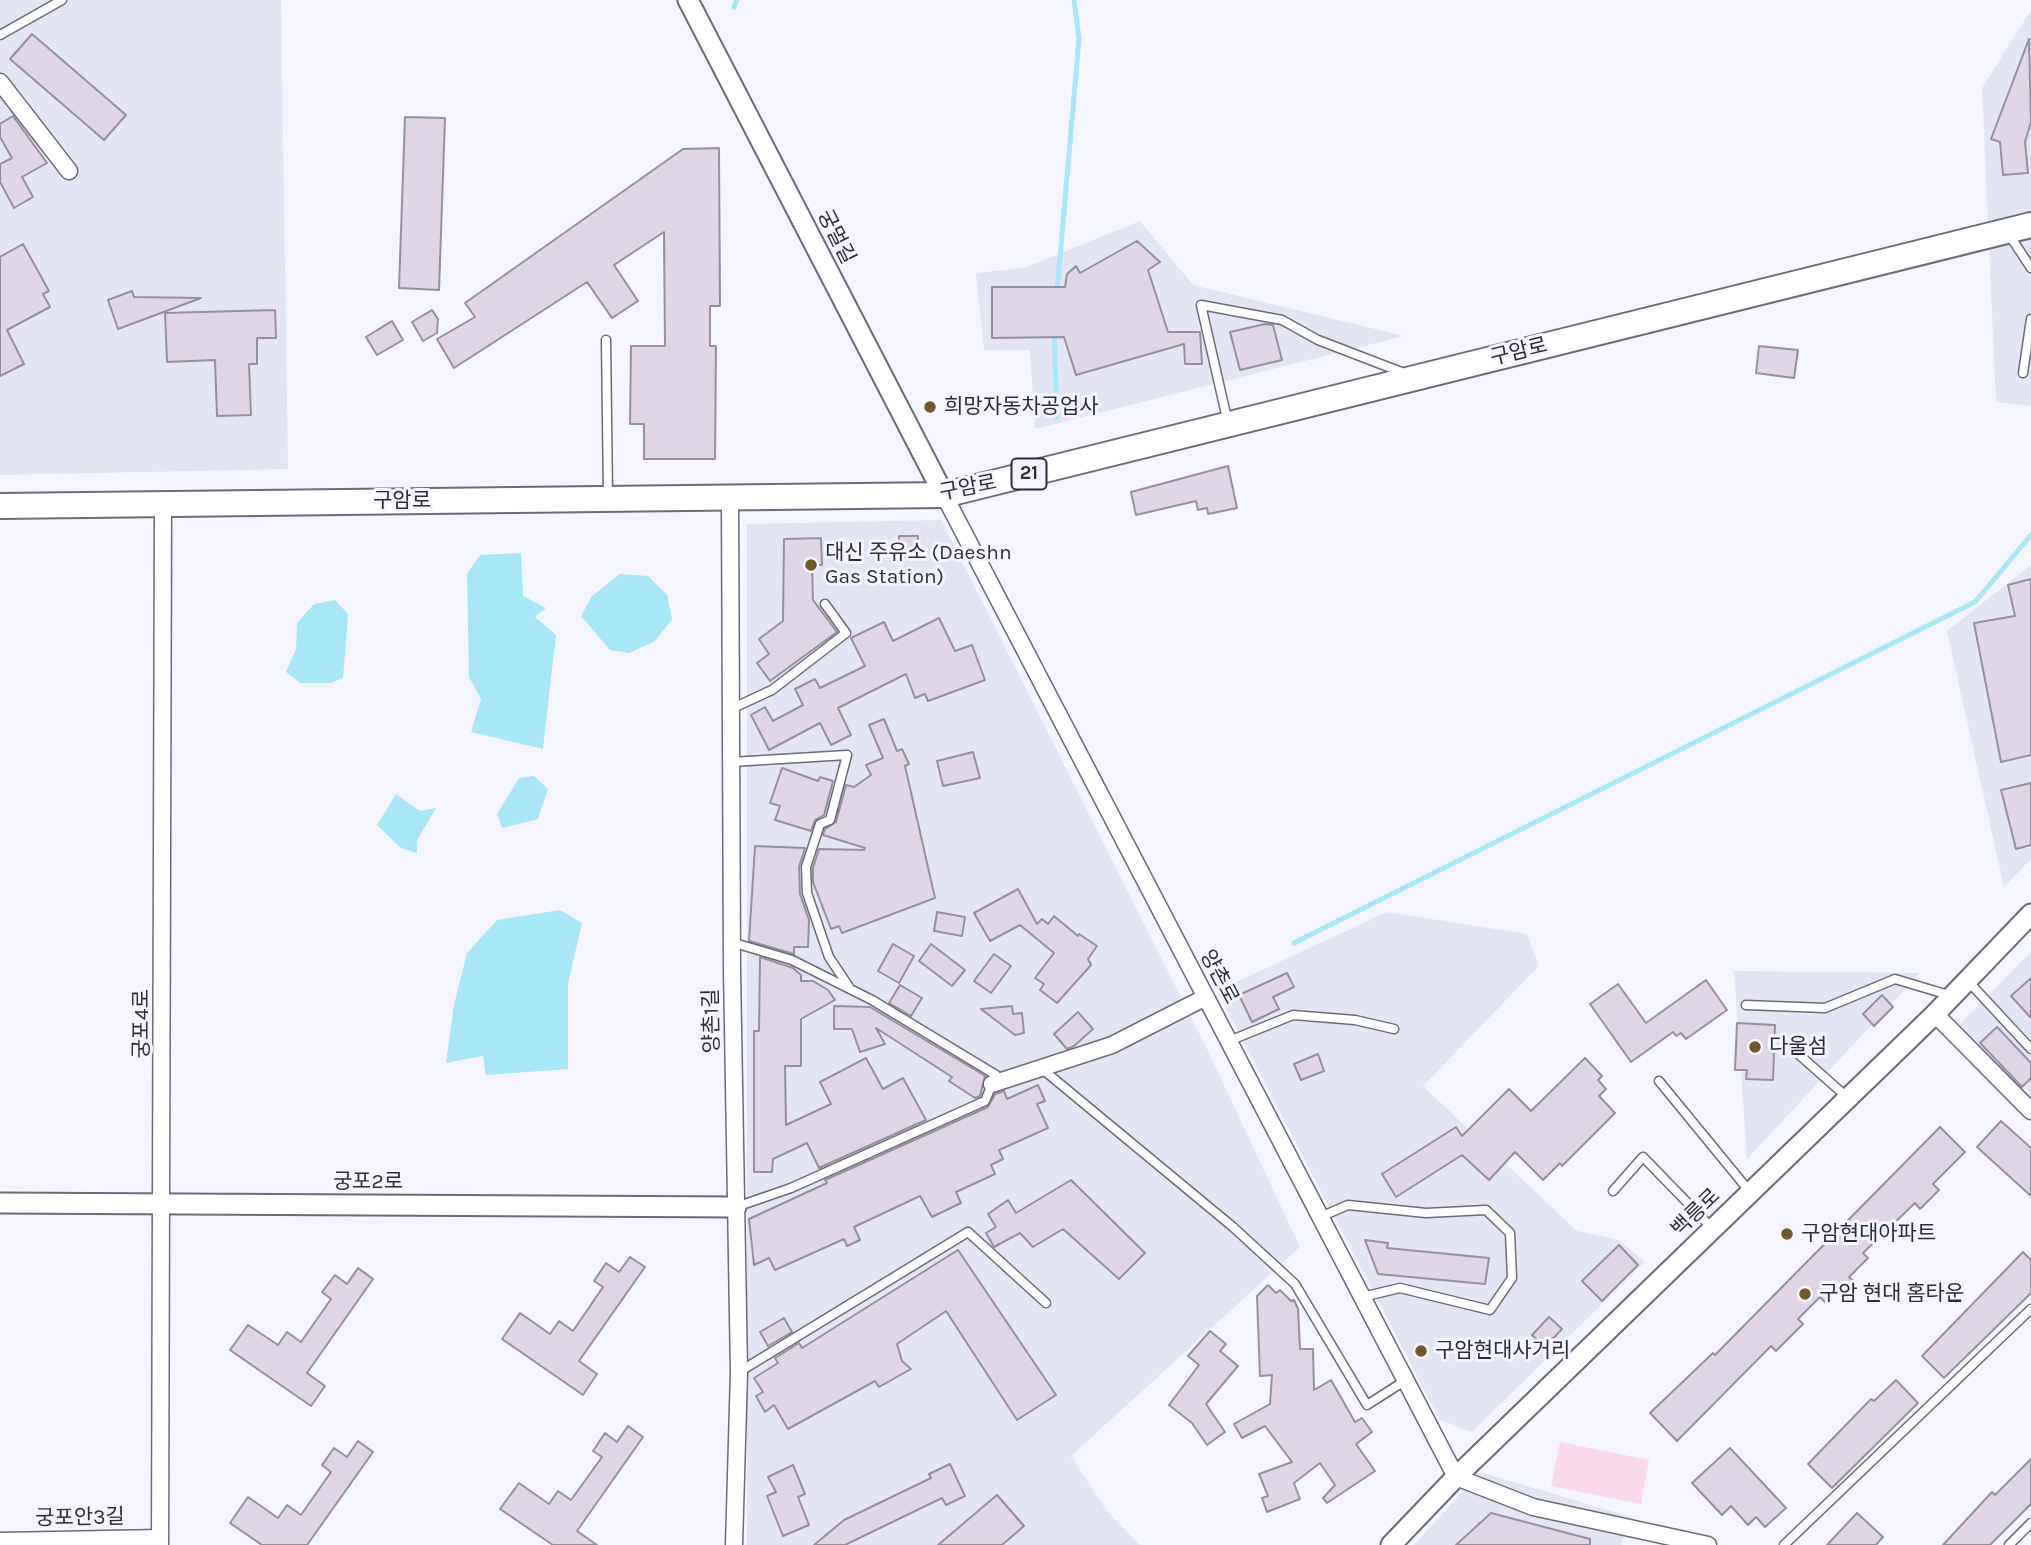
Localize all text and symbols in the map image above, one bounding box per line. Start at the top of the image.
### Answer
street label: 궁멀길 [812,205,860,269]
street label: 구암로 [1488,333,1550,371]
place label: 희망자동차공업사 [944,394,1099,420]
marker: 희망자동차공업사 [922,399,938,415]
road number: 21 [1012,458,1046,489]
street label: 구암로 [937,470,999,506]
street label: 구암로 [373,488,431,514]
place label: 대신 주유소 (Daeshn Gas Station) [825,540,1012,590]
marker: 대신 주유소 (Daeshn Gas Station) [803,557,819,573]
street label: 양촌로 [1194,945,1244,1009]
street label: 양촌1길 [699,988,725,1054]
street label: 궁포4로 [129,989,155,1059]
place label: 다울섬 [1769,1034,1827,1060]
marker: 다울섬 [1747,1039,1763,1055]
street label: 궁포2로 [333,1169,403,1195]
street label: 백릉로 [1666,1184,1726,1242]
place label: 구암현대아파트 [1801,1221,1936,1247]
marker: 구암현대아파트 [1779,1226,1795,1242]
place label: 구암 현대 홈타운 [1819,1281,1964,1307]
marker: 구암 현대 홈타운 [1797,1286,1813,1302]
place label: 구암현대사거리 [1435,1338,1570,1364]
marker: 구암현대사거리 [1413,1343,1429,1359]
street label: 궁포안3길 [35,1505,125,1531]

